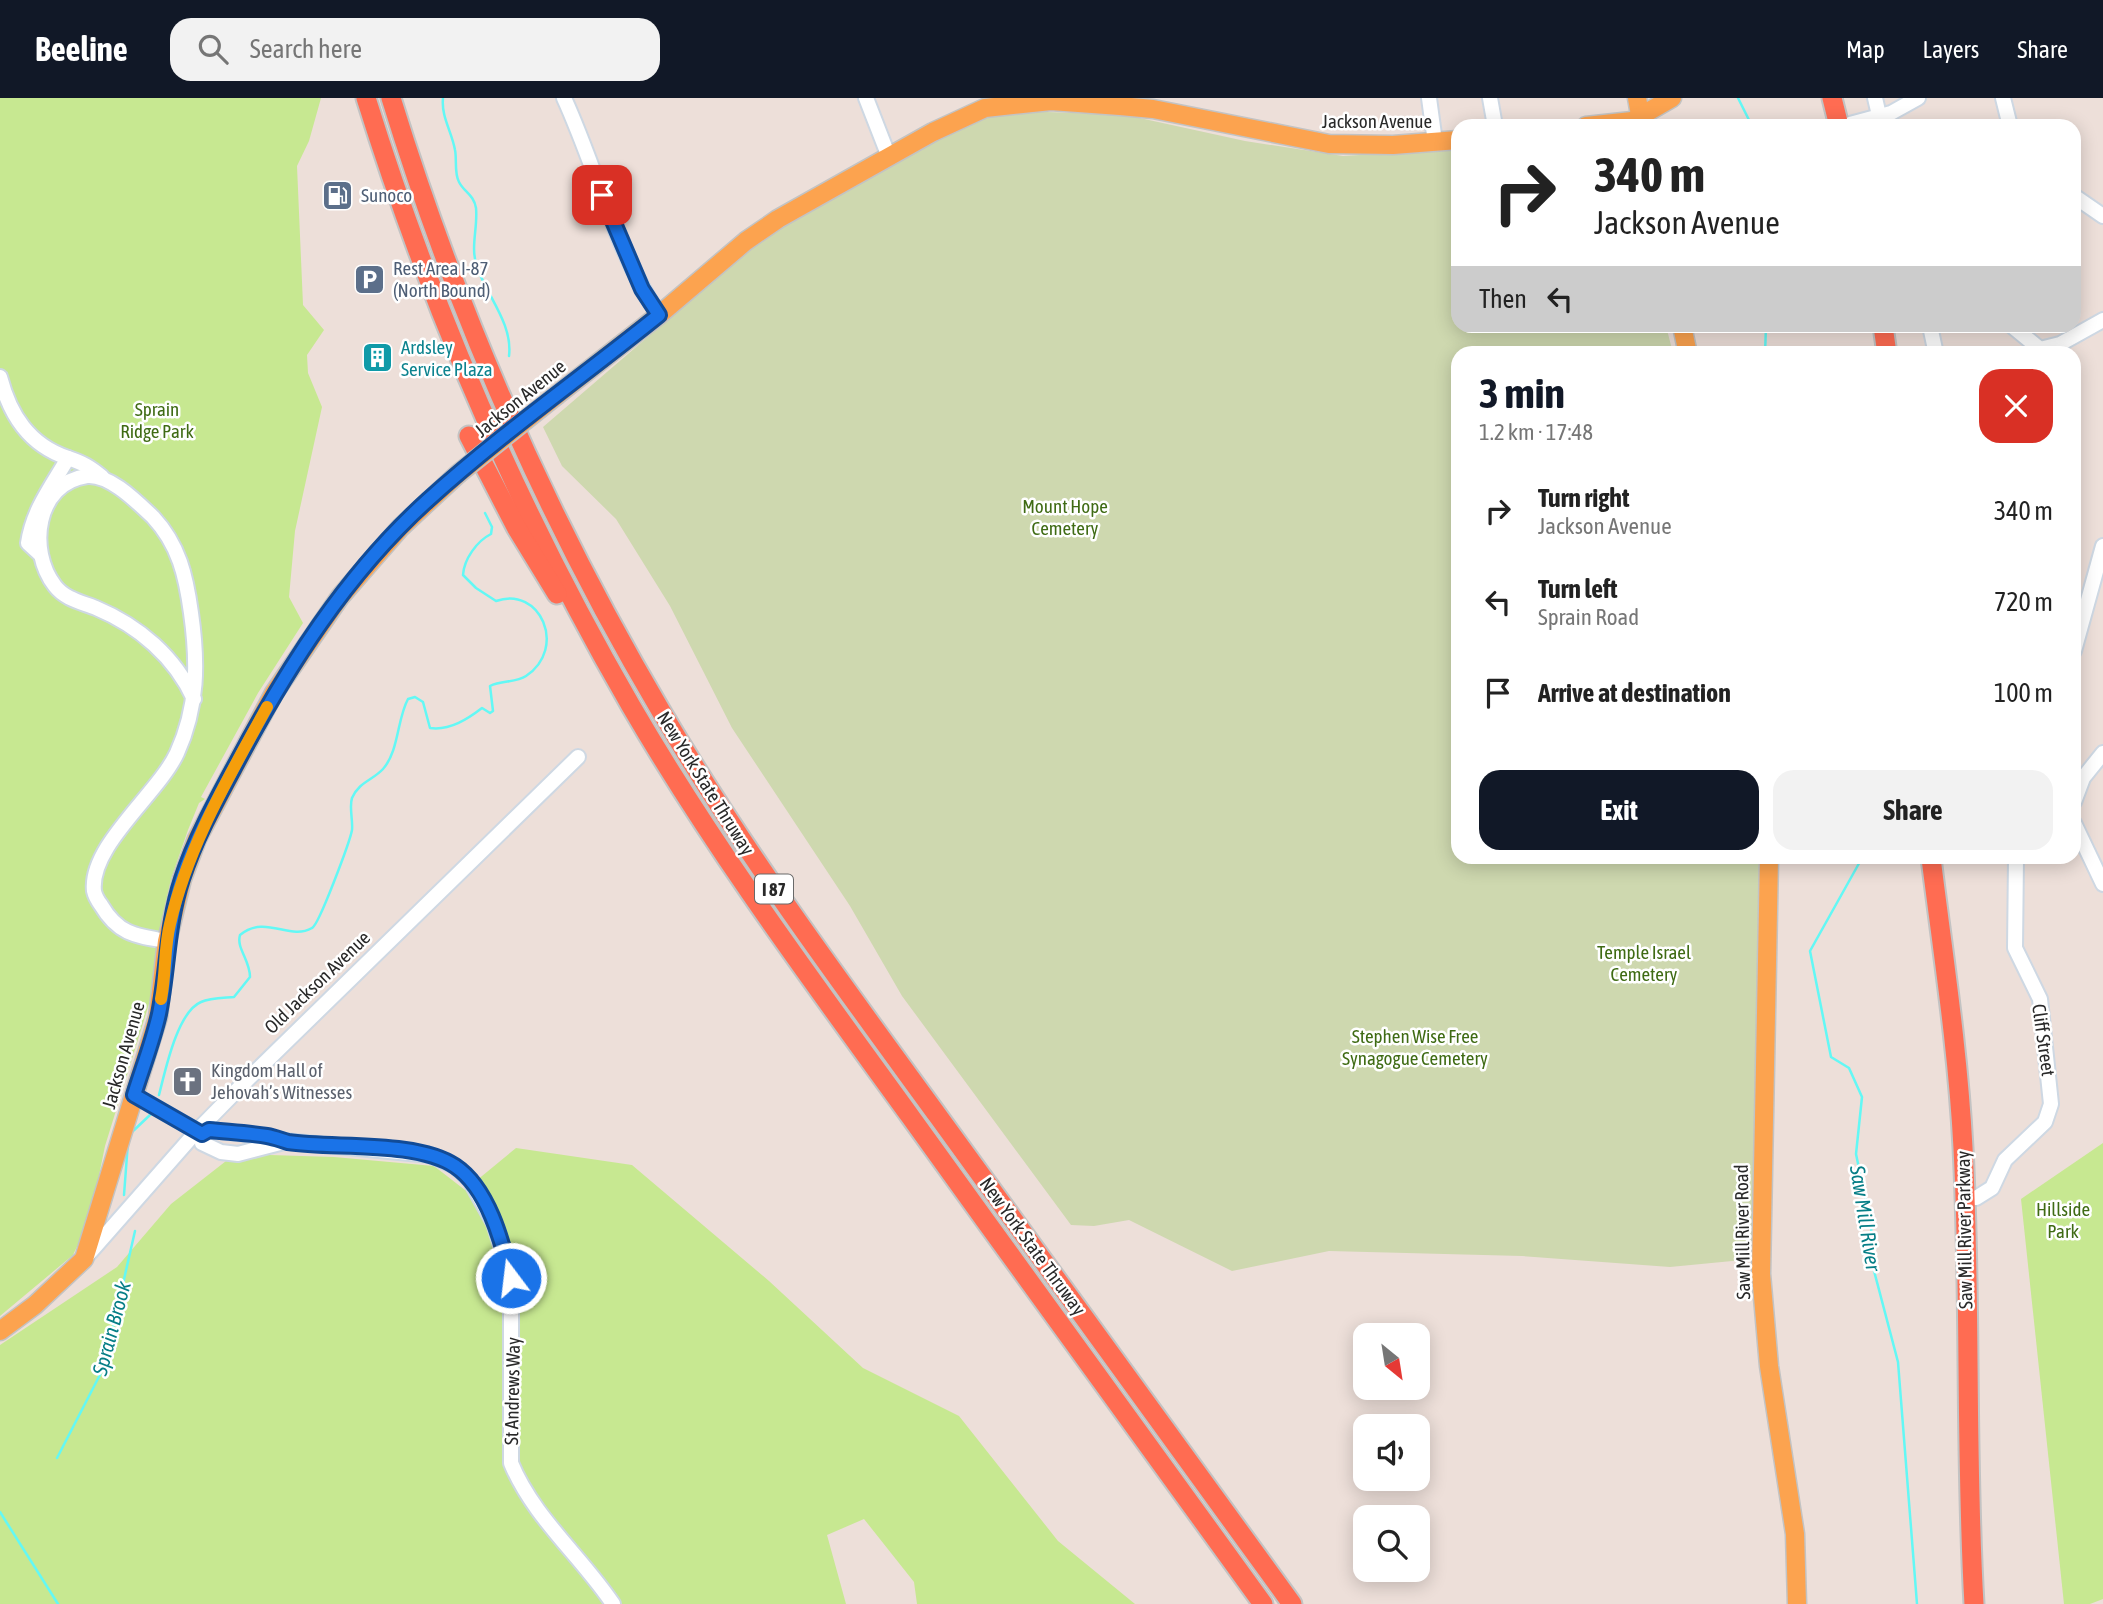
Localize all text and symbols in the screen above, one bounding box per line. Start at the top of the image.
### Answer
search box [170,18,660,81]
text: Beeline [35,30,128,68]
icon: search [194,30,232,68]
text: Search here [250,34,362,64]
text: Map [1846,36,1885,63]
text: Layers [1923,36,1979,63]
text: Share [2017,36,2068,63]
street label: Jackson Avenue [1322,110,1432,132]
text: 340 m [1594,146,1705,202]
icon: right [1479,147,1570,238]
pin [572,165,632,225]
icon: arrive [583,176,621,214]
fuel station icon: Sunoco [321,178,355,212]
place label: Sunoco [361,184,412,206]
text: Jackson Avenue [1594,204,1780,241]
place label: Rest Area I-87 (North Bound) [393,257,490,301]
parking icon: Rest Area I-87 (North Bound) [353,262,387,296]
icon: left [1541,280,1579,318]
text: Then [1479,284,1527,314]
place label: Ardsley Service Plaza [401,336,493,380]
building icon: Ardsley Service Plaza [361,341,395,375]
street label: Jackson Avenue [470,355,570,441]
text: 3 min [1479,369,1565,417]
button: close [1979,369,2053,443]
park label: Sprain Ridge Park [120,398,194,442]
text: 1.2 km · 17:48 [1479,419,1593,445]
text: Turn right [1538,483,1629,513]
icon: right [1479,492,1517,530]
park label: Mount Hope Cemetery [1022,495,1108,539]
text: 340 m [1994,496,2053,526]
text: Jackson Avenue [1538,513,1672,539]
text: Turn left [1538,574,1618,604]
icon: left [1479,583,1517,621]
text: 720 m [1994,587,2053,617]
text: Sprain Road [1538,604,1639,630]
icon: arrive [1479,674,1517,712]
text: Arrive at destination [1538,678,1731,708]
text: 100 m [1994,678,2053,708]
street label: New York State Thruway [653,707,759,859]
button: Exit [1479,770,1759,850]
button: Share [1773,770,2053,850]
road number: I 87 [755,874,793,904]
street label: Old Jackson Avenue [260,926,374,1038]
park label: Temple Israel Cemetery [1597,941,1691,985]
street label: Jackson Avenue [97,999,149,1111]
street label: Cliff Street [2028,1003,2060,1077]
park label: Stephen Wise Free Synagogue Cemetery [1342,1025,1488,1069]
place label: Kingdom Hall of Jehovah’s Witnesses [211,1059,352,1103]
church icon: Kingdom Hall of Jehovah’s Witnesses [171,1064,205,1098]
street label: Saw Mill River Parkway [1952,1150,1976,1309]
water label: Saw Mill River [1846,1163,1886,1273]
street label: Saw Mill River Road [1730,1164,1754,1300]
street label: New York State Thruway [976,1173,1090,1319]
park label: Hillside Park [2036,1198,2090,1242]
position arrow [474,1241,548,1315]
water label: Sprain Brook [87,1278,135,1379]
north arrow [1353,1323,1430,1400]
map controls [1353,1323,1430,1582]
street label: St Andrews Way [500,1337,524,1445]
button: sound [1353,1414,1430,1491]
button: search [1353,1505,1430,1582]

